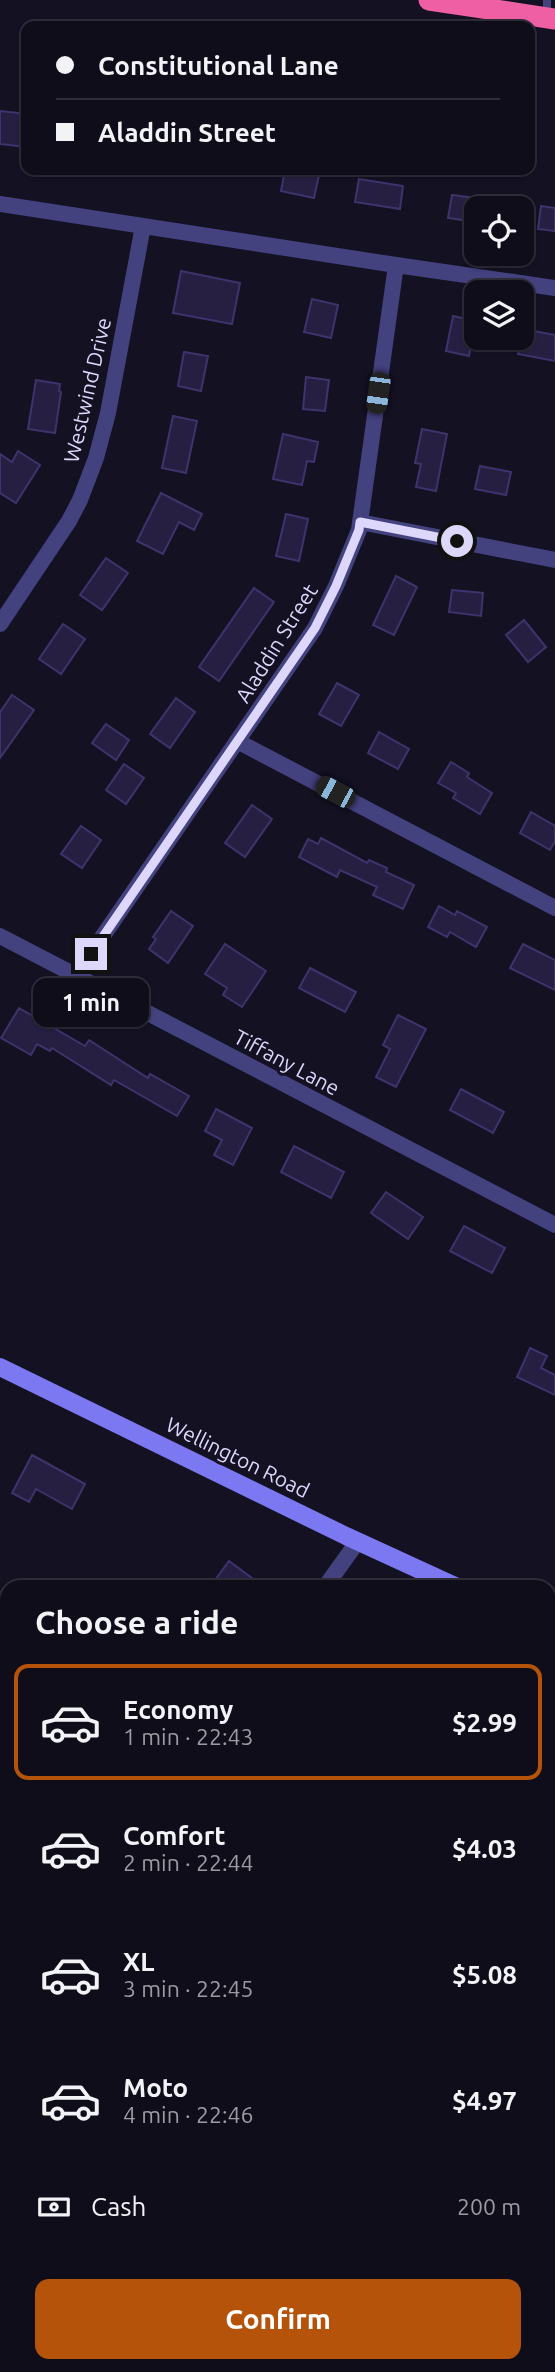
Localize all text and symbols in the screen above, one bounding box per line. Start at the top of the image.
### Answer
text: Constitutional Lane [98,51,339,80]
text: Aladdin Street [98,118,276,147]
map controls [464,196,534,350]
button: locate [464,196,534,266]
button: layers [464,280,534,350]
street label: Westwind Drive [59,315,115,465]
car [365,371,392,415]
route start [441,525,473,557]
street label: Aladdin Street [230,579,322,707]
car [312,773,359,811]
route end [75,938,107,970]
callout: 1 min [33,978,149,1028]
text: 1 min [62,990,120,1015]
street label: Tiffany Lane [230,1024,344,1100]
street label: Wellington Road [162,1412,314,1502]
text: Choose a ride [35,1604,238,1640]
icon: car [39,1691,102,1754]
text: Economy [123,1695,233,1724]
text: $2.99 [452,1708,517,1737]
text: 1 min · 22:43 [123,1724,254,1749]
icon: car [39,1817,102,1880]
text: Comfort [123,1821,226,1850]
text: $4.03 [452,1834,517,1863]
text: 2 min · 22:44 [123,1850,254,1875]
icon: car [39,1943,102,2006]
text: XL [123,1947,154,1976]
text: $5.08 [452,1960,517,1989]
text: 3 min · 22:45 [123,1976,254,2001]
icon: car [39,2069,102,2132]
text: Moto [123,2073,188,2102]
text: $4.97 [452,2086,517,2115]
text: 4 min · 22:46 [123,2102,254,2127]
icon: cash [35,2188,73,2226]
text: Cash [91,2192,146,2221]
text: 200 m [457,2194,521,2219]
button: Confirm [35,2279,521,2359]

